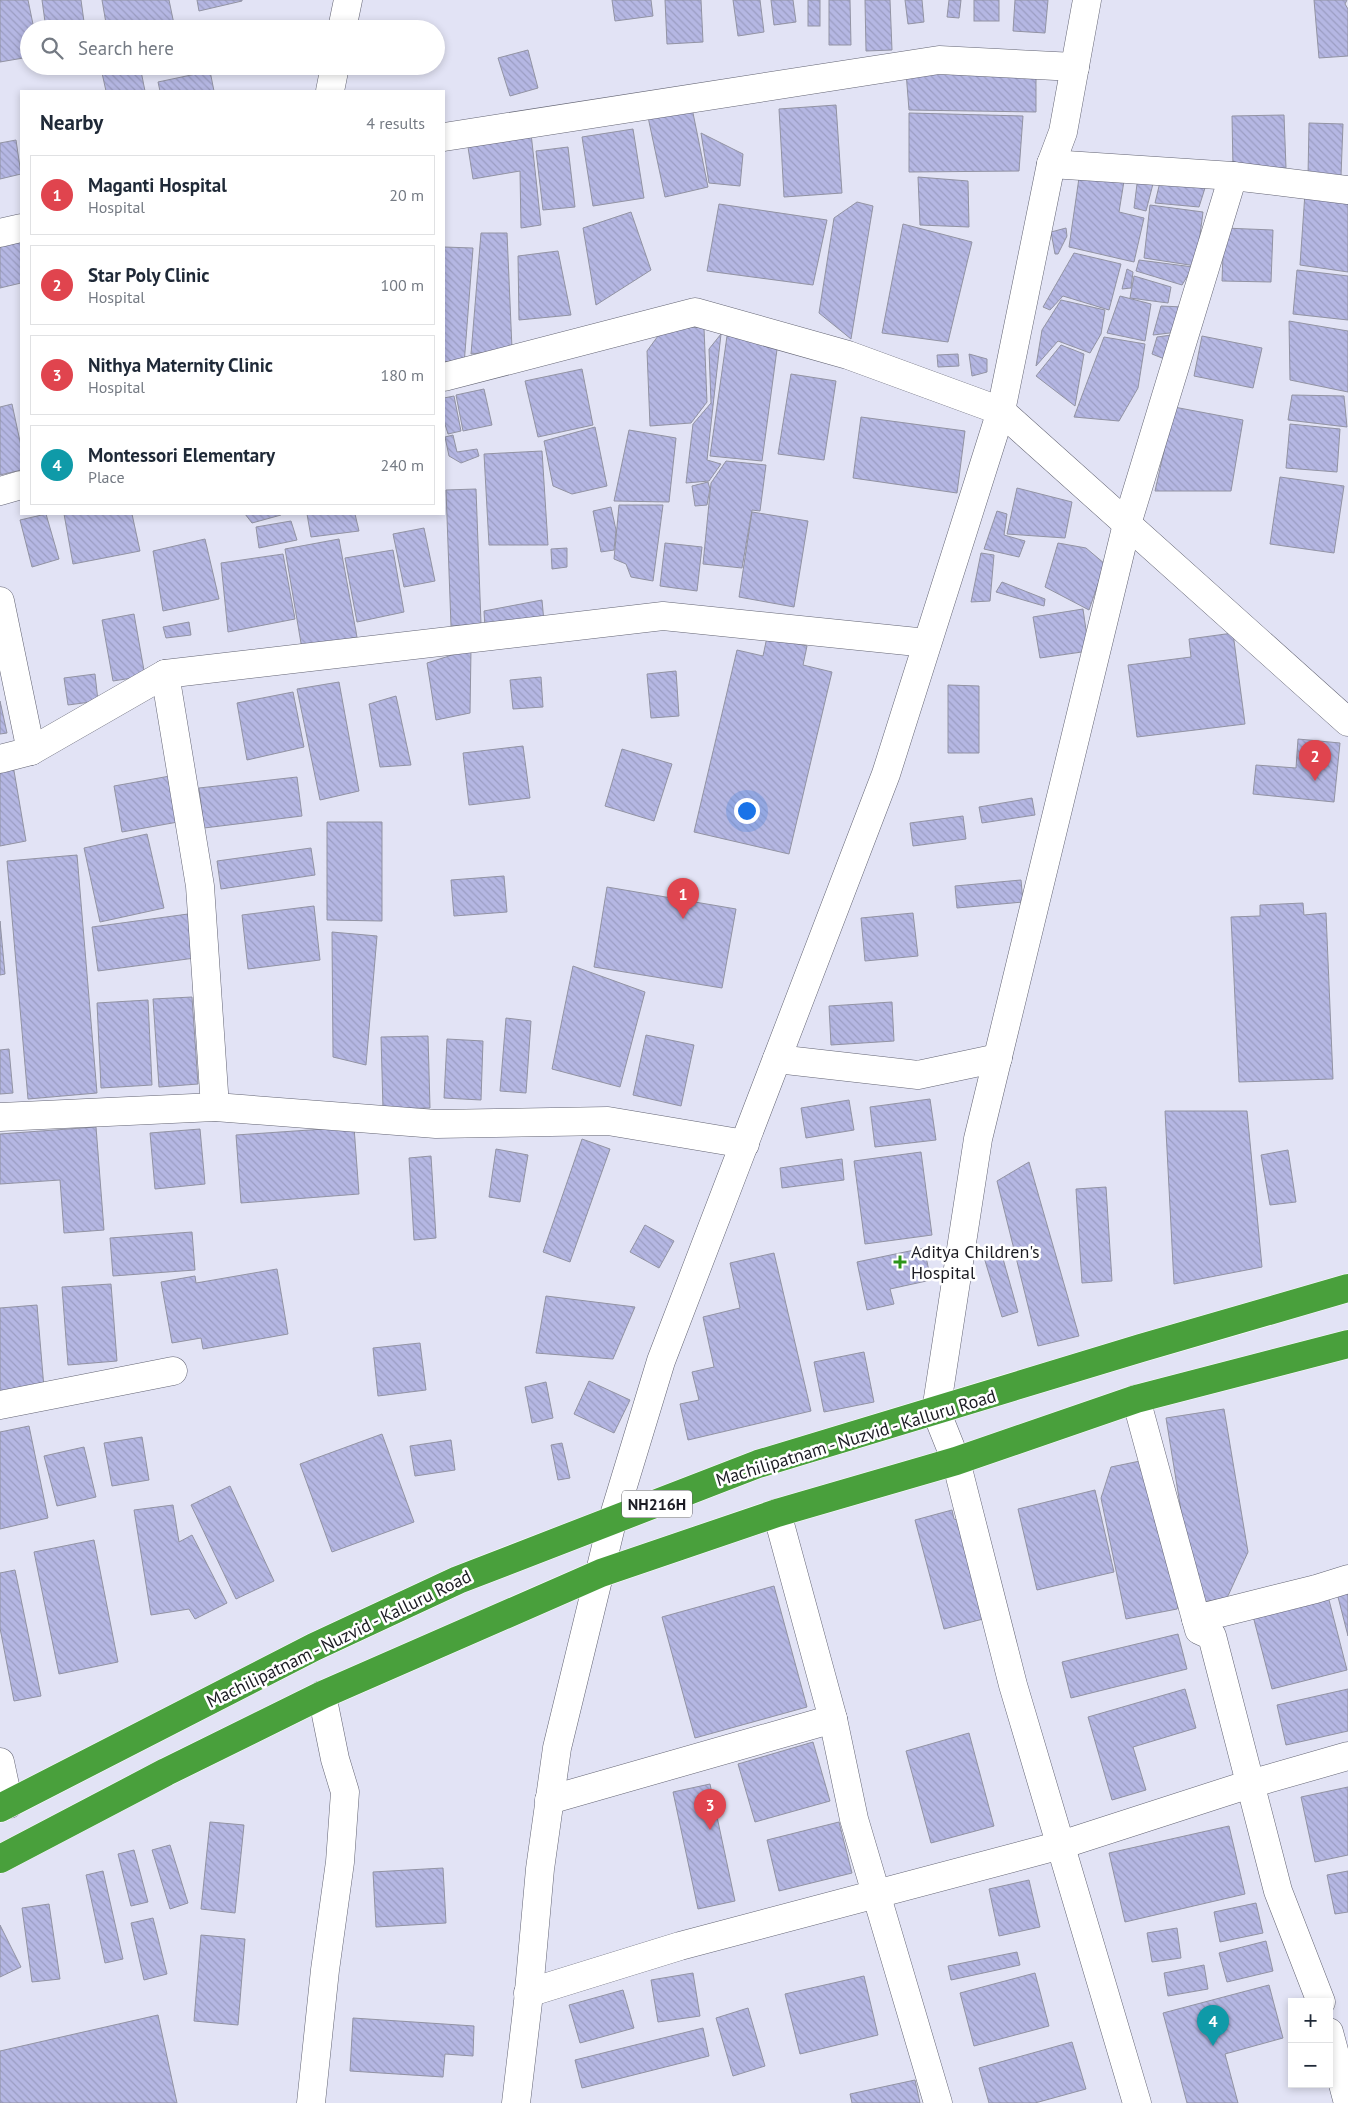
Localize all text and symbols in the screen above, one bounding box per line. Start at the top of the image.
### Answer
search box [20,20,445,75]
icon: search [38,34,66,62]
text: Search here [78,36,174,60]
text: Nearby [40,109,103,136]
text: 4 results [366,113,425,133]
text: Maganti Hospital [88,173,227,197]
text: 1 [52,185,62,205]
text: 20 m [389,185,424,205]
text: Hospital [88,197,145,217]
text: Star Poly Clinic [88,263,210,287]
text: 2 [52,275,62,295]
text: 100 m [381,275,424,295]
text: Hospital [88,287,145,307]
text: Nithya Maternity Clinic [88,353,273,377]
text: 3 [52,365,62,385]
text: 180 m [381,365,424,385]
text: Hospital [88,377,145,397]
text: Montessori Elementary [88,443,275,467]
text: 4 [52,455,62,475]
text: 240 m [381,455,424,475]
text: Place [88,467,125,487]
pin: 2 [1299,740,1331,781]
your location [734,798,760,824]
pin: 1 [667,878,699,919]
place label: Aditya Children's Hospital [911,1240,1040,1284]
marker: Aditya Children's Hospital [893,1255,907,1269]
street label: Machilipatnam - Nuzvid - Kalluru Road [713,1384,999,1491]
road number: NH216H [622,1490,692,1518]
street label: Machilipatnam - Nuzvid - Kalluru Road [203,1564,475,1713]
pin: 3 [694,1789,726,1830]
map controls [1288,1998,1333,2088]
button: + [1288,1998,1333,2043]
pin: 4 [1197,2005,1229,2046]
button: − [1288,2043,1333,2088]

